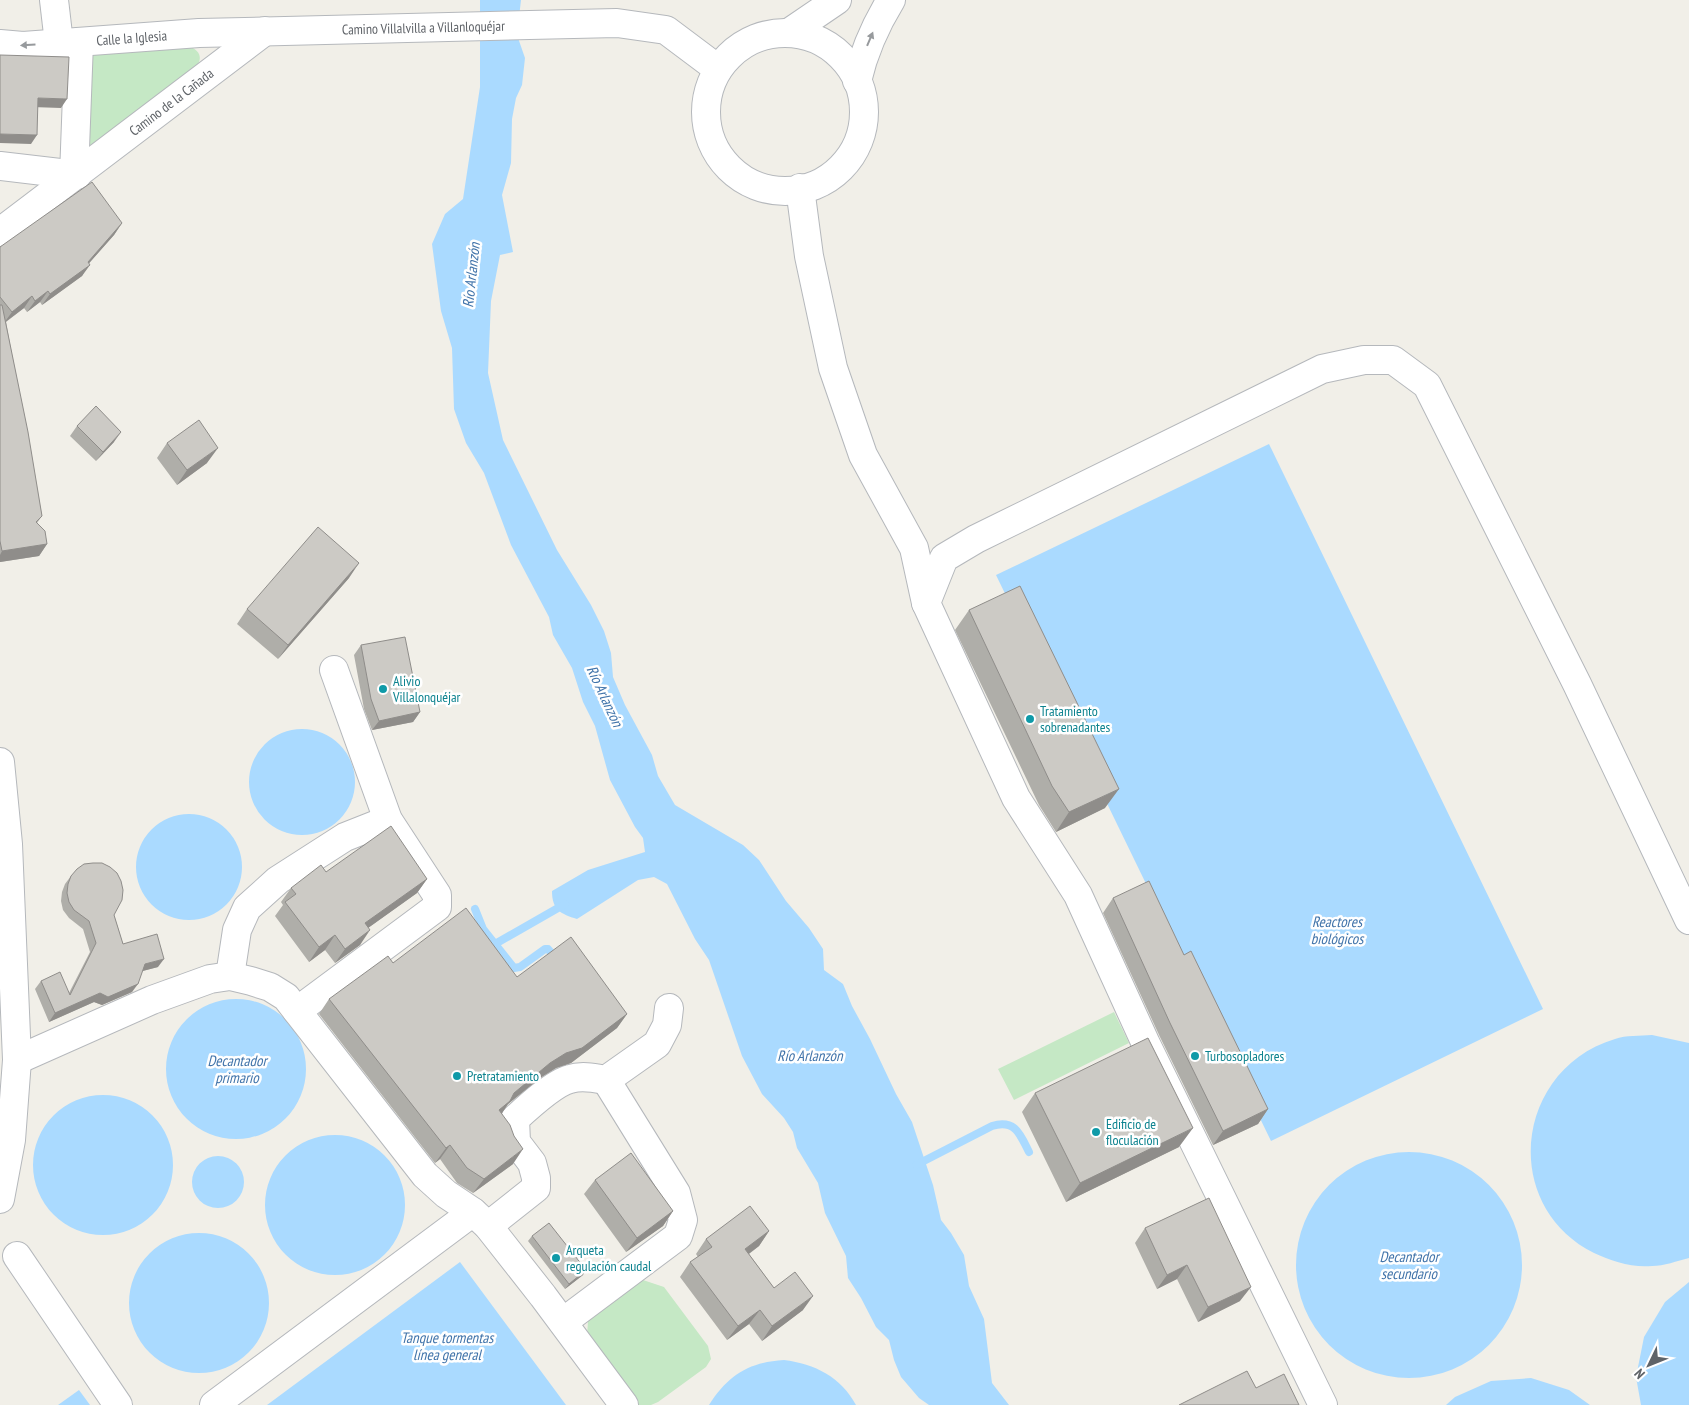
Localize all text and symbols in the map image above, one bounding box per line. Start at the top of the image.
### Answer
street label: Camino Villalvilla a Villanloquéjar [342,17,505,39]
street label: Calle la Iglesia [96,26,168,50]
one-way arrow [867,31,874,46]
one-way arrow [19,42,35,50]
street label: Camino de la Cañada [126,64,217,140]
water label: Río Arlanzón [458,240,484,308]
water label: Río Arlanzón [583,662,628,731]
place label: Alivio Villalonquéjar [392,672,461,706]
marker: Alivio Villalonquéjar [377,683,389,695]
place label: Tratamiento sobrenadantes [1040,702,1111,736]
marker: Tratamiento sobrenadantes [1024,713,1036,725]
water label: Reactores biológicos [1311,912,1365,948]
water label: Río Arlanzón [777,1046,844,1065]
place label: Turbosopladores [1205,1047,1285,1065]
marker: Turbosopladores [1189,1050,1201,1062]
water label: Decantador primario [207,1051,268,1087]
place label: Pretratamiento [467,1067,539,1085]
marker: Pretratamiento [451,1070,463,1082]
place label: Edificio de floculación [1106,1115,1159,1149]
marker: Edificio de floculación [1090,1126,1102,1138]
place label: Arqueta regulación caudal [566,1241,652,1275]
water label: Decantador secundario [1379,1247,1440,1283]
marker: Arqueta regulación caudal [550,1252,562,1264]
water label: Tanque tormentas línea general [401,1328,495,1364]
north arrow [1624,1340,1674,1390]
text: N [1630,1365,1649,1383]

